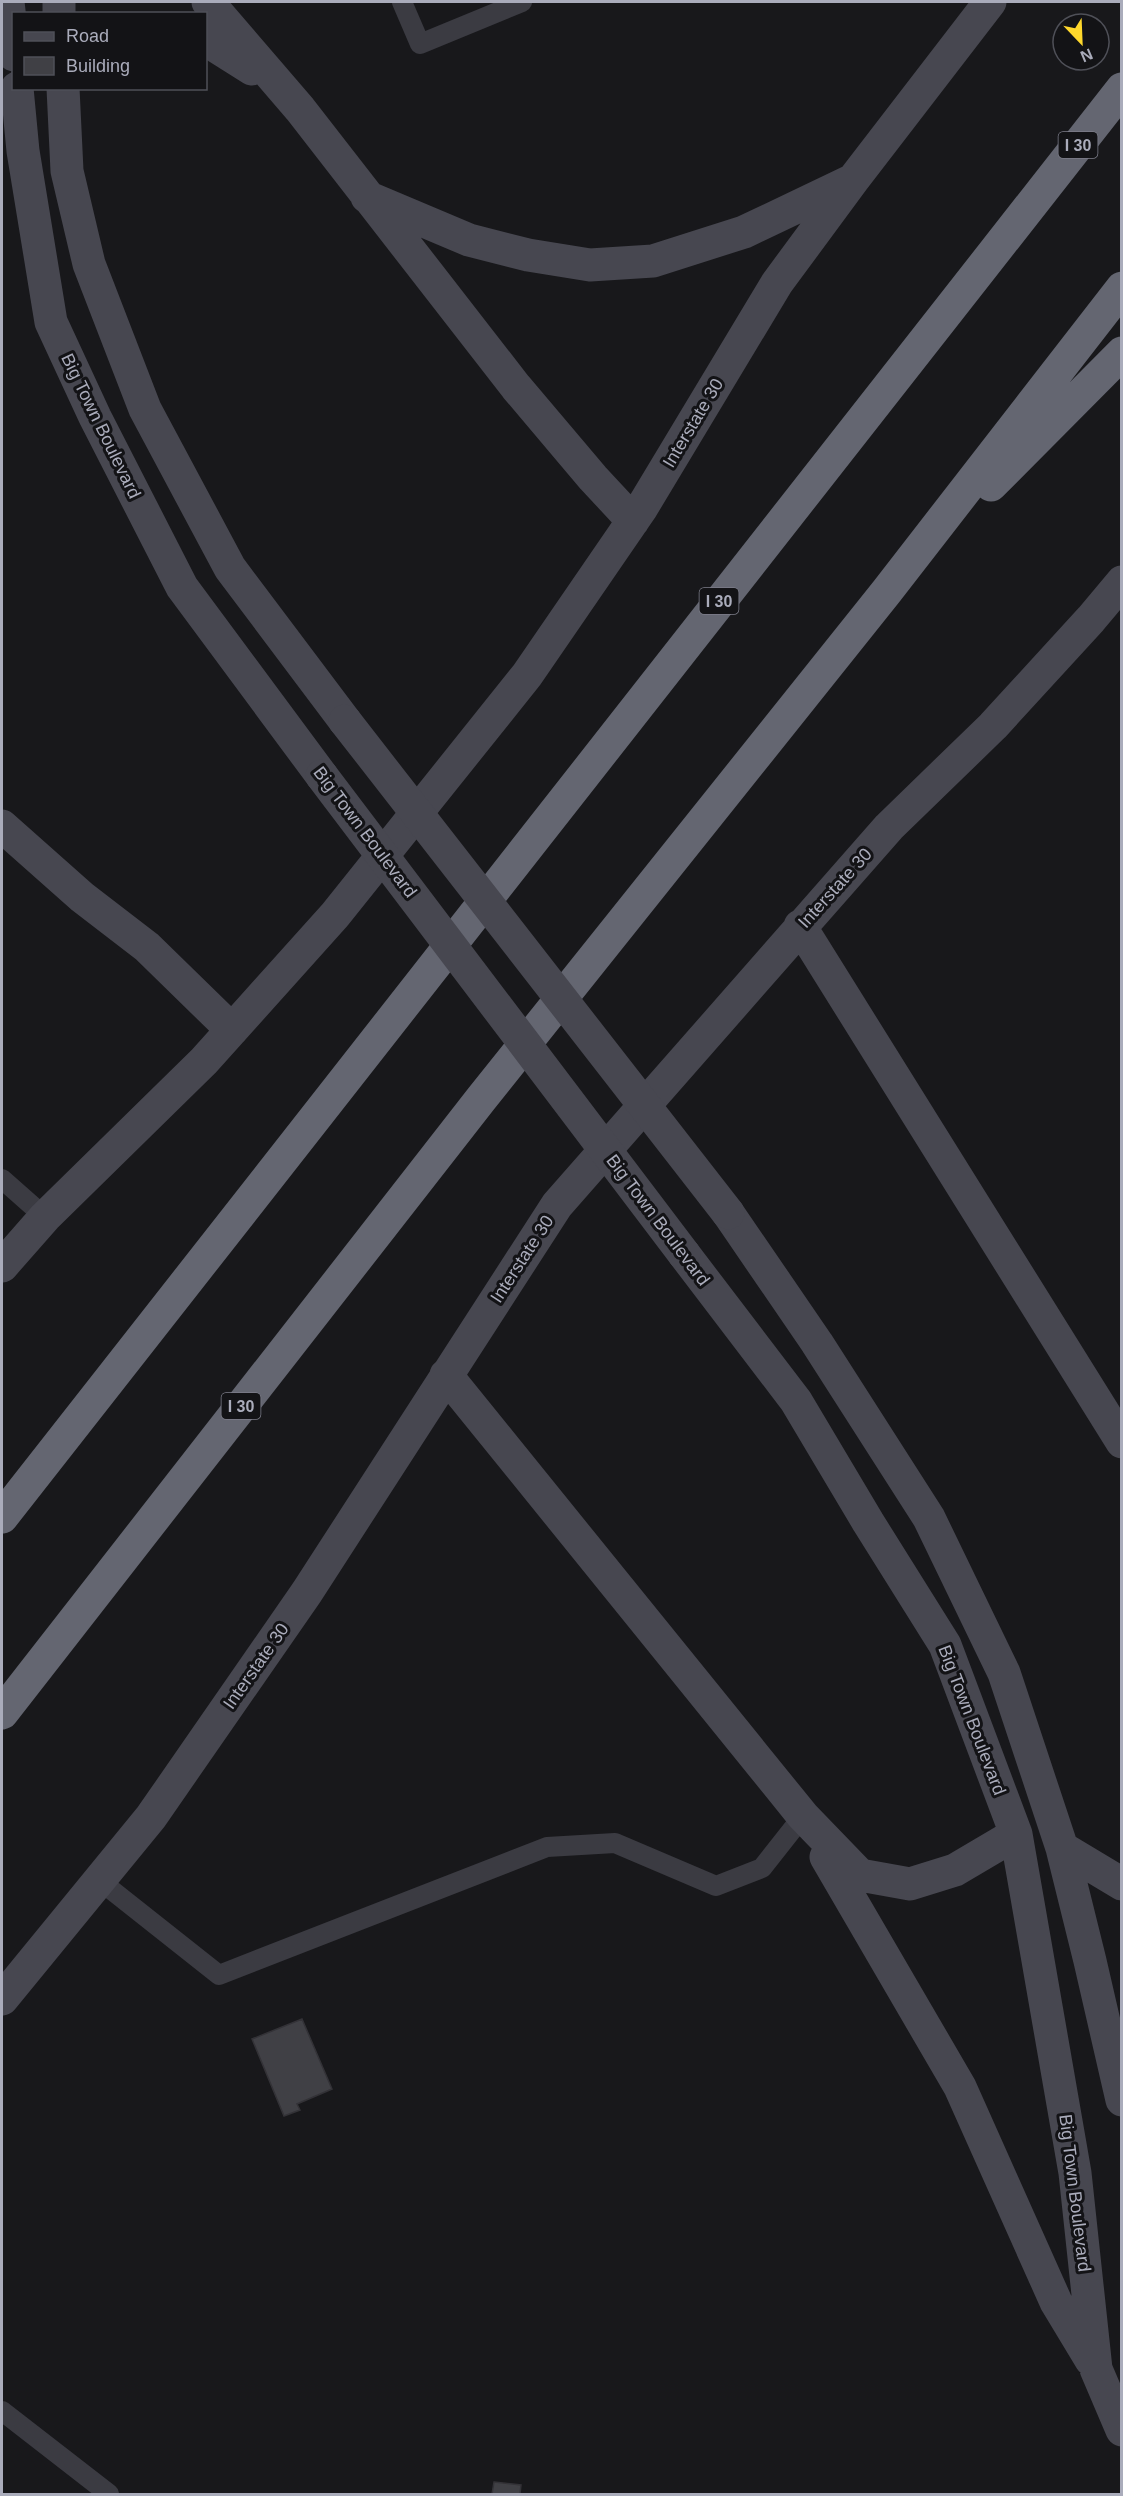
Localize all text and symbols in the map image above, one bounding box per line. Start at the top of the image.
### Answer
legend [12,12,207,90]
north arrow [1051,12,1111,72]
text: Road [66,26,109,46]
text: N [1078,45,1095,65]
text: Building [66,56,130,76]
road number: I 30 [1058,132,1098,158]
street label: Big Town Boulevard [57,350,145,502]
street label: Interstate 30 [659,375,727,471]
road number: I 30 [700,588,738,614]
street label: Big Town Boulevard [309,763,421,901]
street label: Interstate 30 [794,844,876,932]
street label: Big Town Boulevard [602,1151,714,1289]
street label: Interstate 30 [486,1212,558,1306]
road number: I 30 [222,1393,260,1419]
street label: Interstate 30 [219,1619,293,1713]
street label: Big Town Boulevard [934,1642,1010,1798]
street label: Big Town Boulevard [1055,2113,1095,2273]

